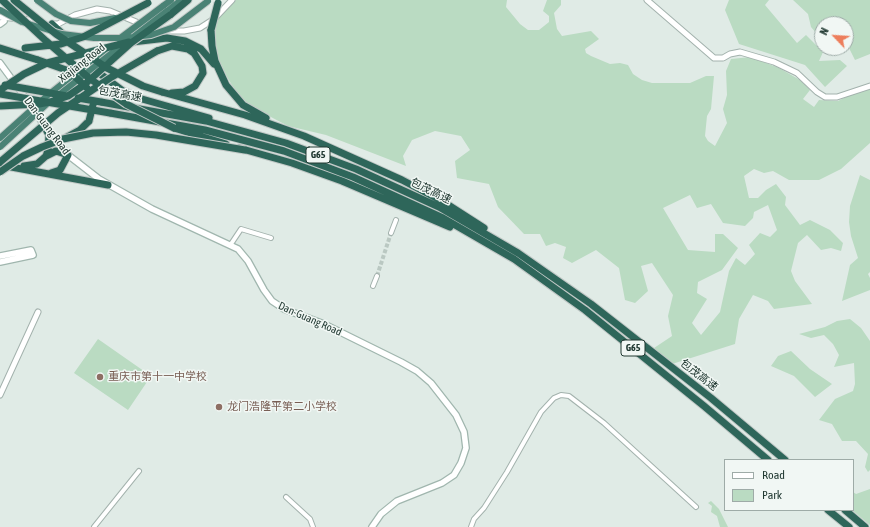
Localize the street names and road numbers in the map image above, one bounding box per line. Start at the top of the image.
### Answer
street label: Xiajiang Road [56,41,108,85]
street label: 包茂高速 [97,84,143,104]
street label: Dan-Guang Road [21,95,73,157]
road number: G65 [306,147,330,163]
street label: 包茂高速 [408,175,454,207]
street label: Dan-Guang Road [276,299,344,339]
road number: G65 [621,340,645,356]
street label: 包茂高速 [678,356,720,394]

